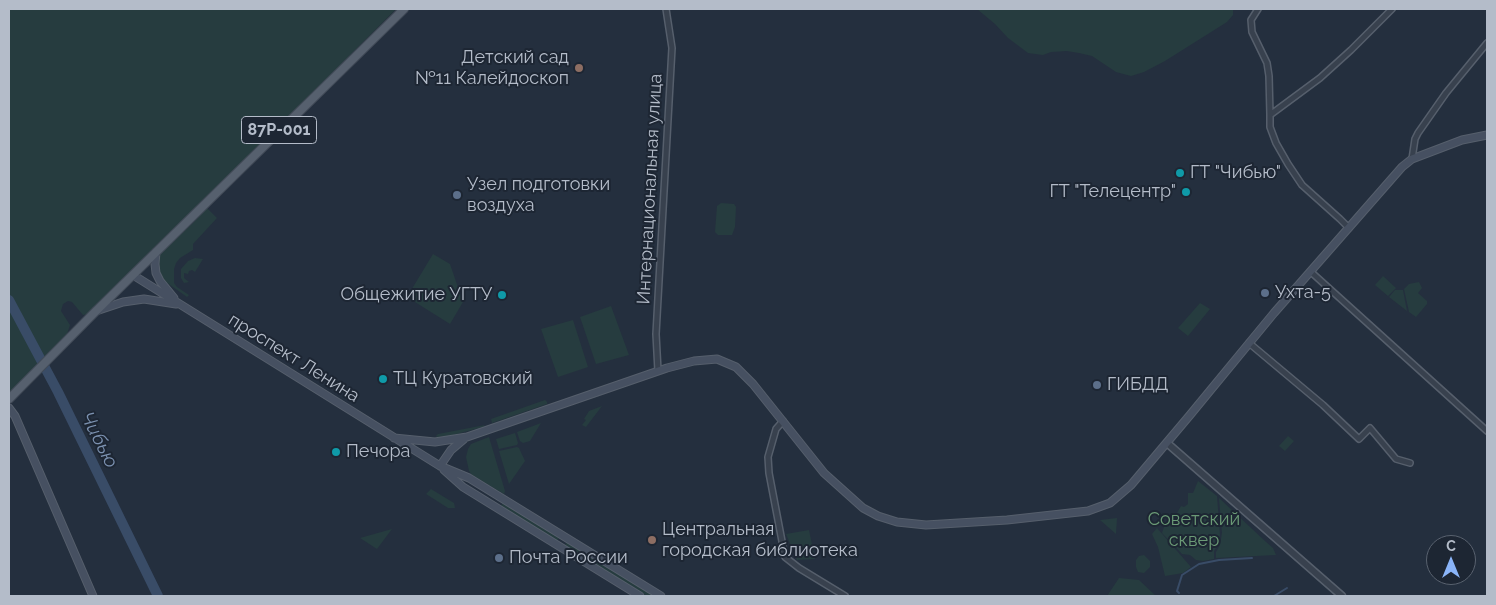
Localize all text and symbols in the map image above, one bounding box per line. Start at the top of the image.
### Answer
place label: Детский сад №11 Калейдоскоп [415,47,569,90]
marker: Детский сад №11 Калейдоскоп [573,62,585,74]
street label: Интернациональная улица [633,73,667,305]
road number: 87Р-001 [242,116,316,144]
place label: ГТ "Чибью" [1190,162,1281,184]
marker: ГТ "Чибью" [1174,167,1186,179]
place label: Узел подготовки воздуха [467,174,610,216]
place label: ГТ "Телецентр" [1049,181,1176,203]
marker: ГТ "Телецентр" [1180,186,1192,198]
marker: Узел подготовки воздуха [451,189,463,201]
place label: Ухта-5 [1275,282,1331,304]
place label: Общежитие УГТУ [340,284,492,306]
marker: Ухта-5 [1259,287,1271,299]
marker: Общежитие УГТУ [496,289,508,301]
street label: проспект Ленина [225,309,363,407]
place label: ТЦ Куратовский [393,368,533,390]
marker: ТЦ Куратовский [377,373,389,385]
place label: ГИБДД [1107,374,1169,396]
marker: ГИБДД [1091,379,1103,391]
water label: Чибью [75,408,123,472]
place label: Печора [346,441,410,463]
marker: Печора [330,446,342,458]
park label: Советский сквер [1148,509,1240,552]
place label: Центральная городская библиотека [662,519,858,562]
marker: Центральная городская библиотека [646,534,658,546]
north arrow [1426,535,1476,585]
text: С [1446,538,1456,554]
place label: Почта России [509,547,628,569]
marker: Почта России [493,552,505,564]

